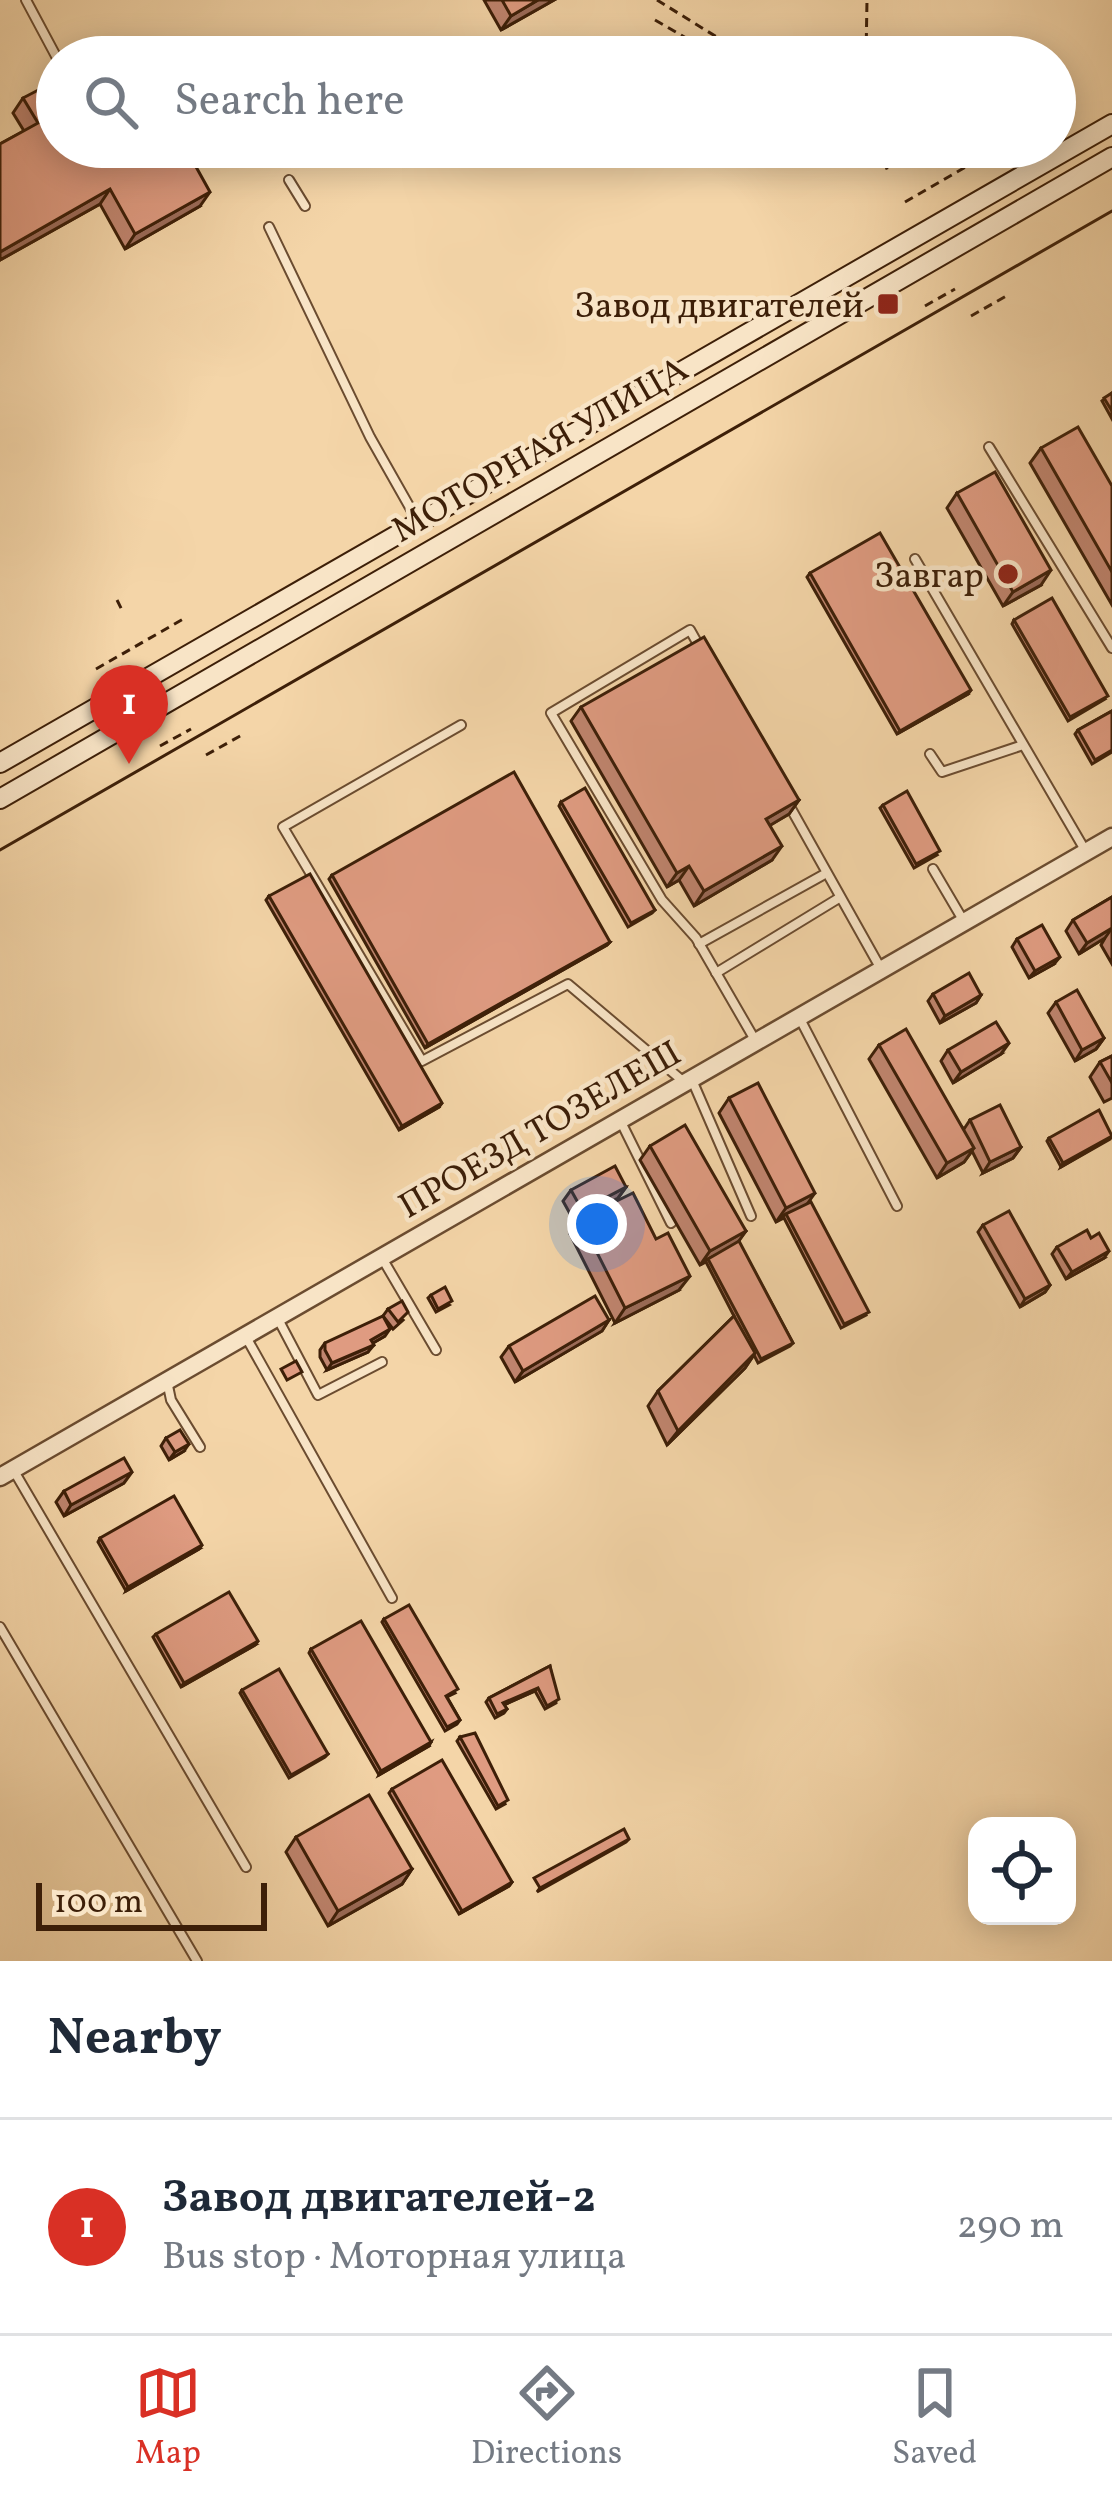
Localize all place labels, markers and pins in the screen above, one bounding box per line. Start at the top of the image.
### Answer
place label: Завод двигателей [574,283,864,333]
marker: Завод двигателей [875,291,901,317]
place label: Завгар [874,553,984,603]
marker: Завгар [995,561,1021,587]
pin: 1 [90,665,168,764]

